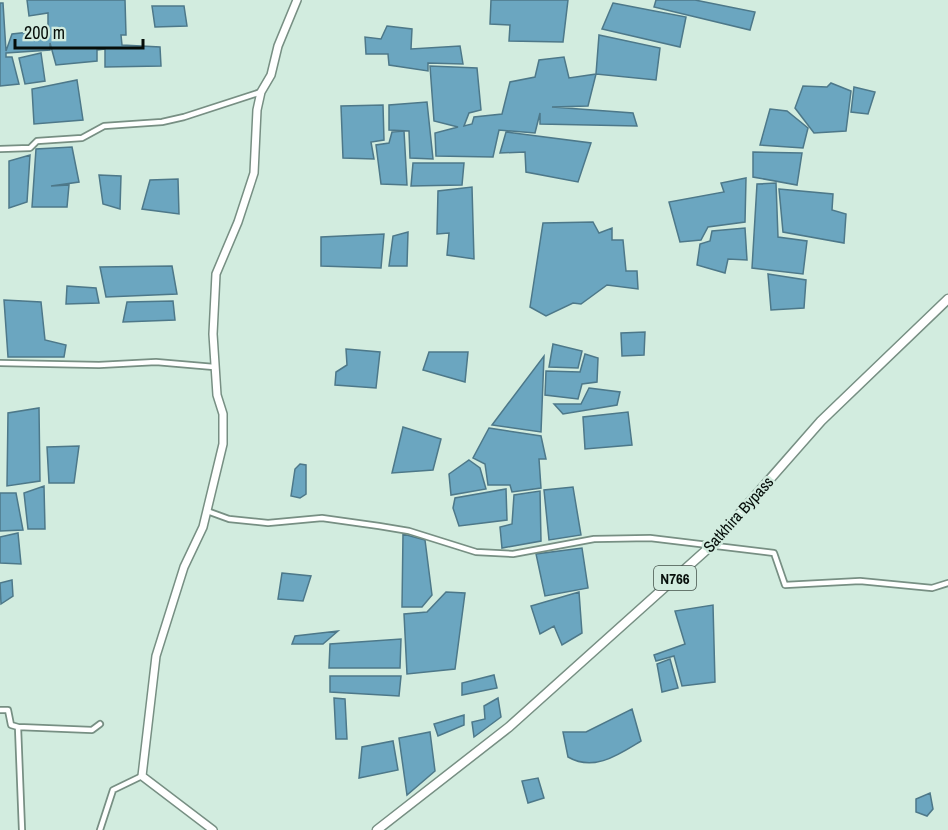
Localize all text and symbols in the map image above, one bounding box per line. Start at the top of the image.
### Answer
scale bar [15,12,142,50]
text: 200 m [24,20,65,45]
street label: Satkhira Bypass [698,471,778,557]
road number: N766 [654,566,696,590]

